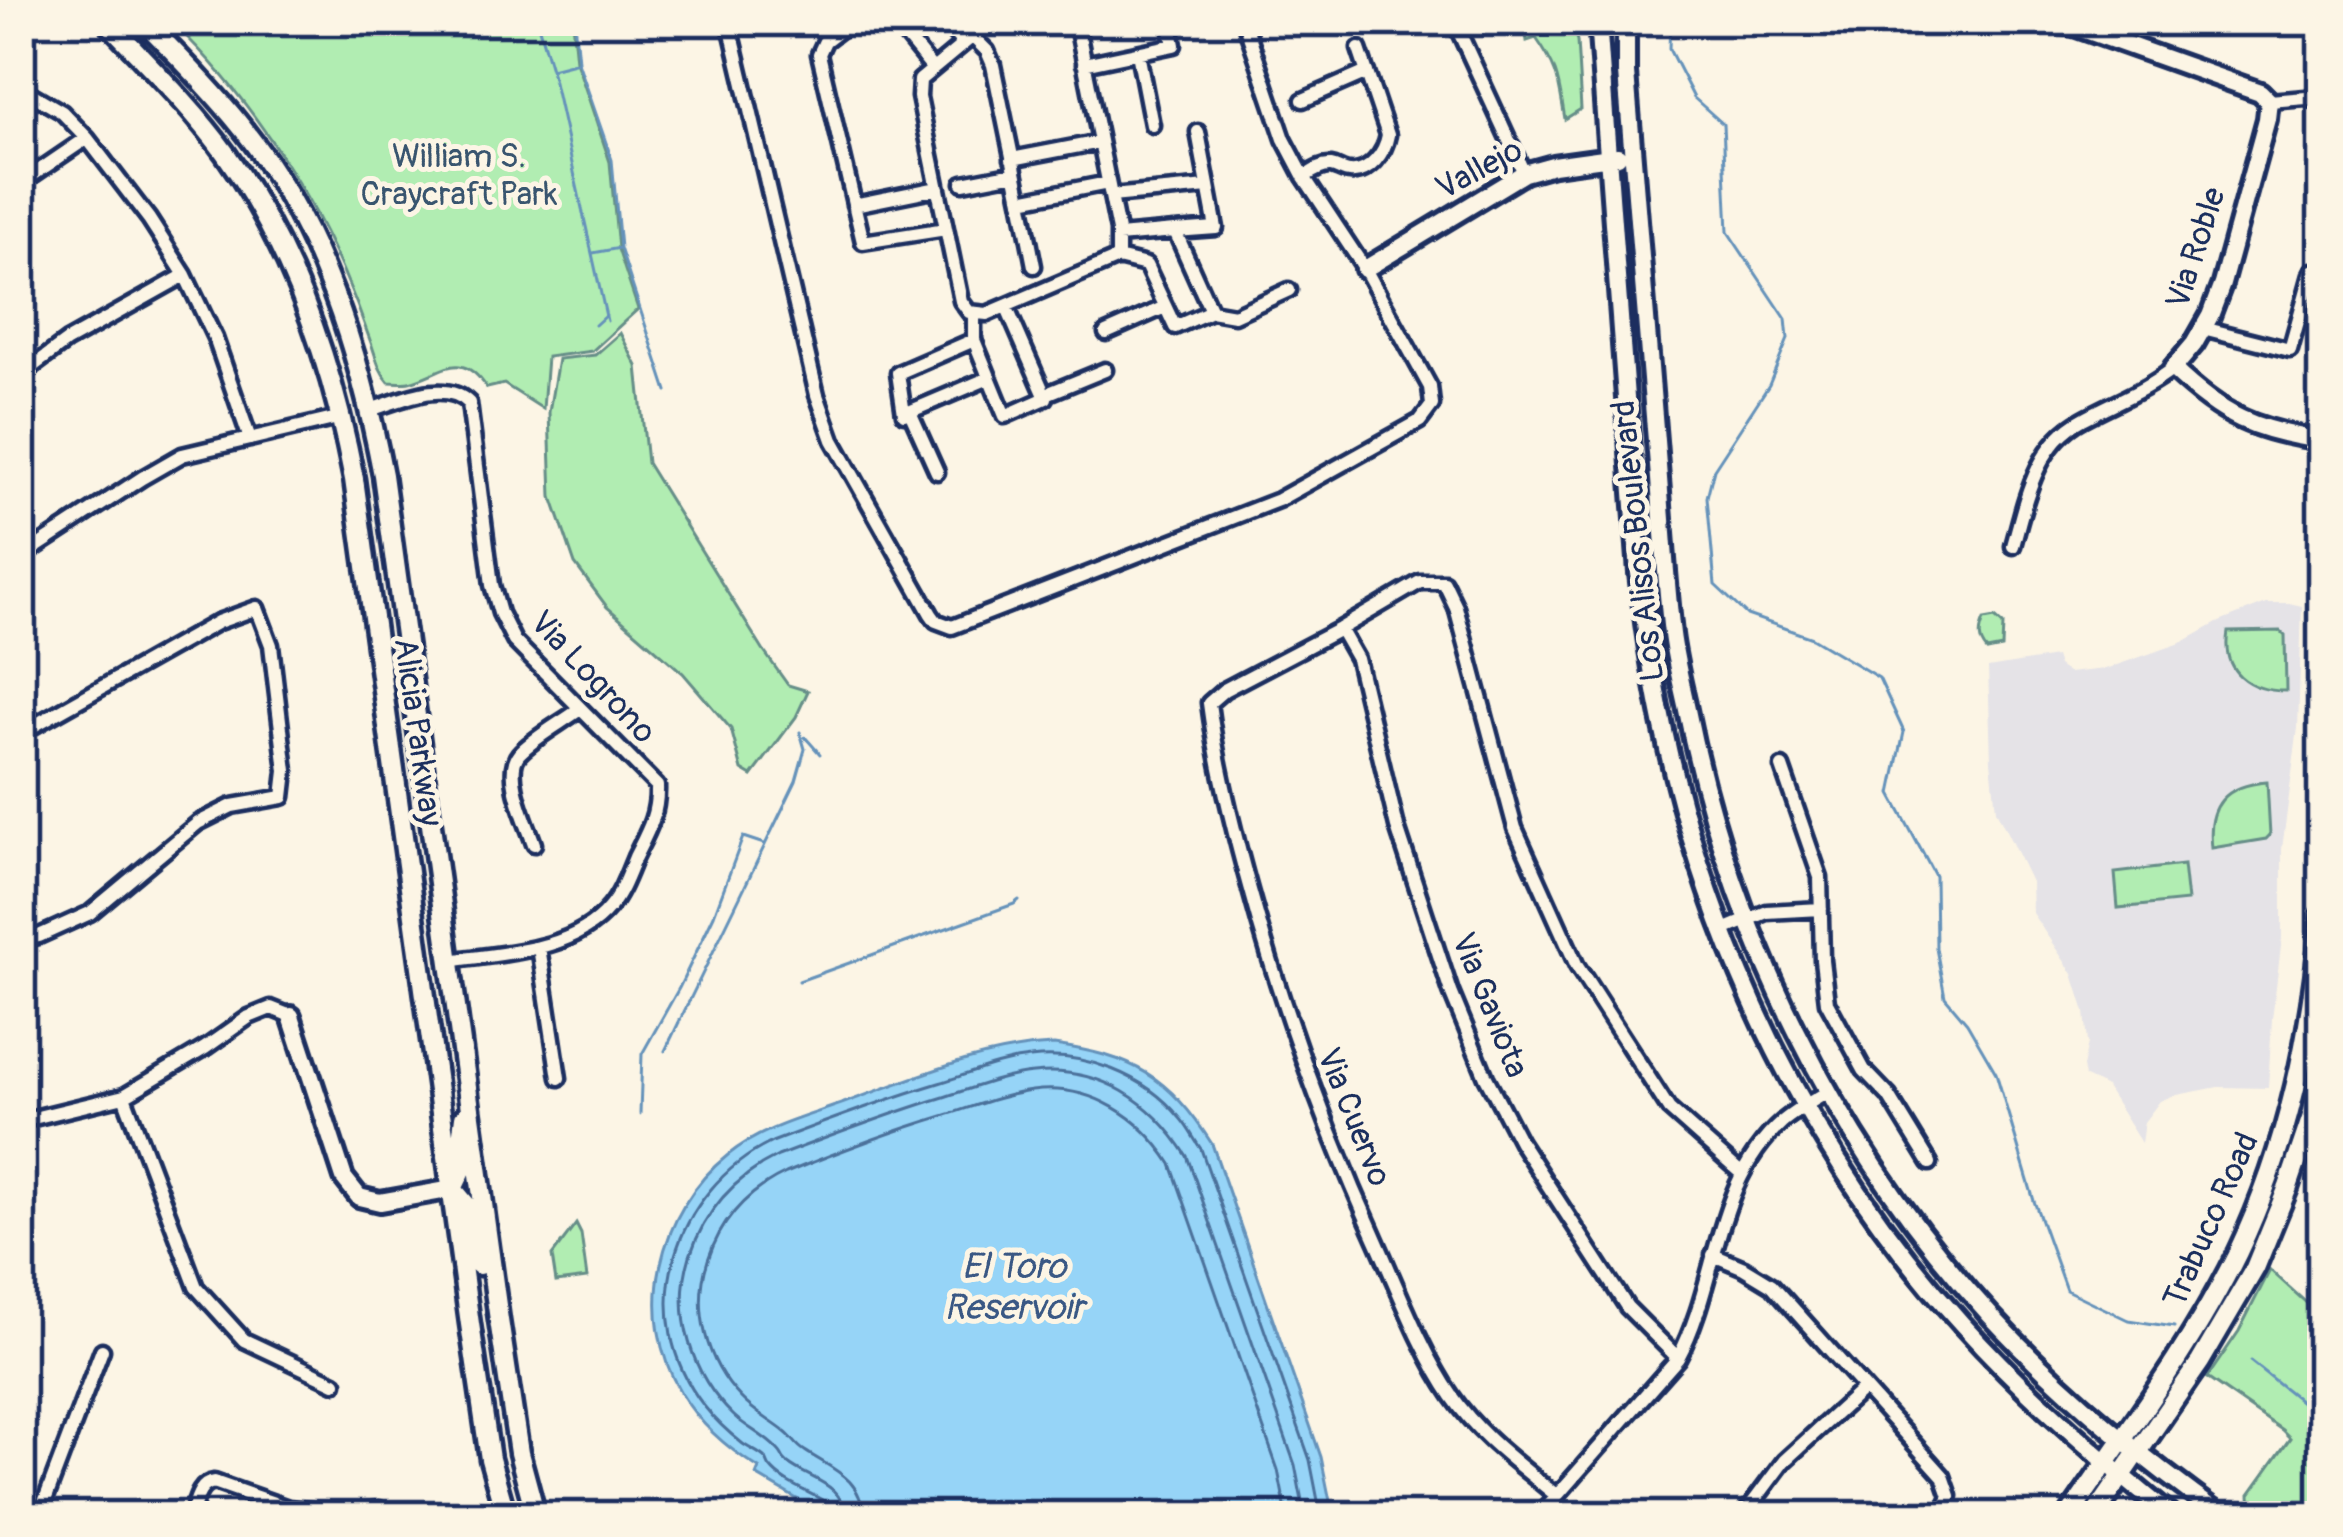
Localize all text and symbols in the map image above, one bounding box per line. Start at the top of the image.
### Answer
street label: Vallejo [1429,129,1529,209]
park label: William S. Craycraft Park [360,136,558,215]
street label: Via Roble [2157,182,2235,314]
street label: Los Alisos Boulevard [1603,398,1673,684]
street label: Via Logrono [521,602,665,752]
street label: Alicia Parkway [384,635,452,829]
street label: Via Gaviota [1442,927,1538,1083]
street label: Via Cuervo [1308,1042,1400,1192]
street label: Trabuco Road [2154,1126,2268,1314]
water label: El Toro Reservoir [944,1244,1088,1330]

